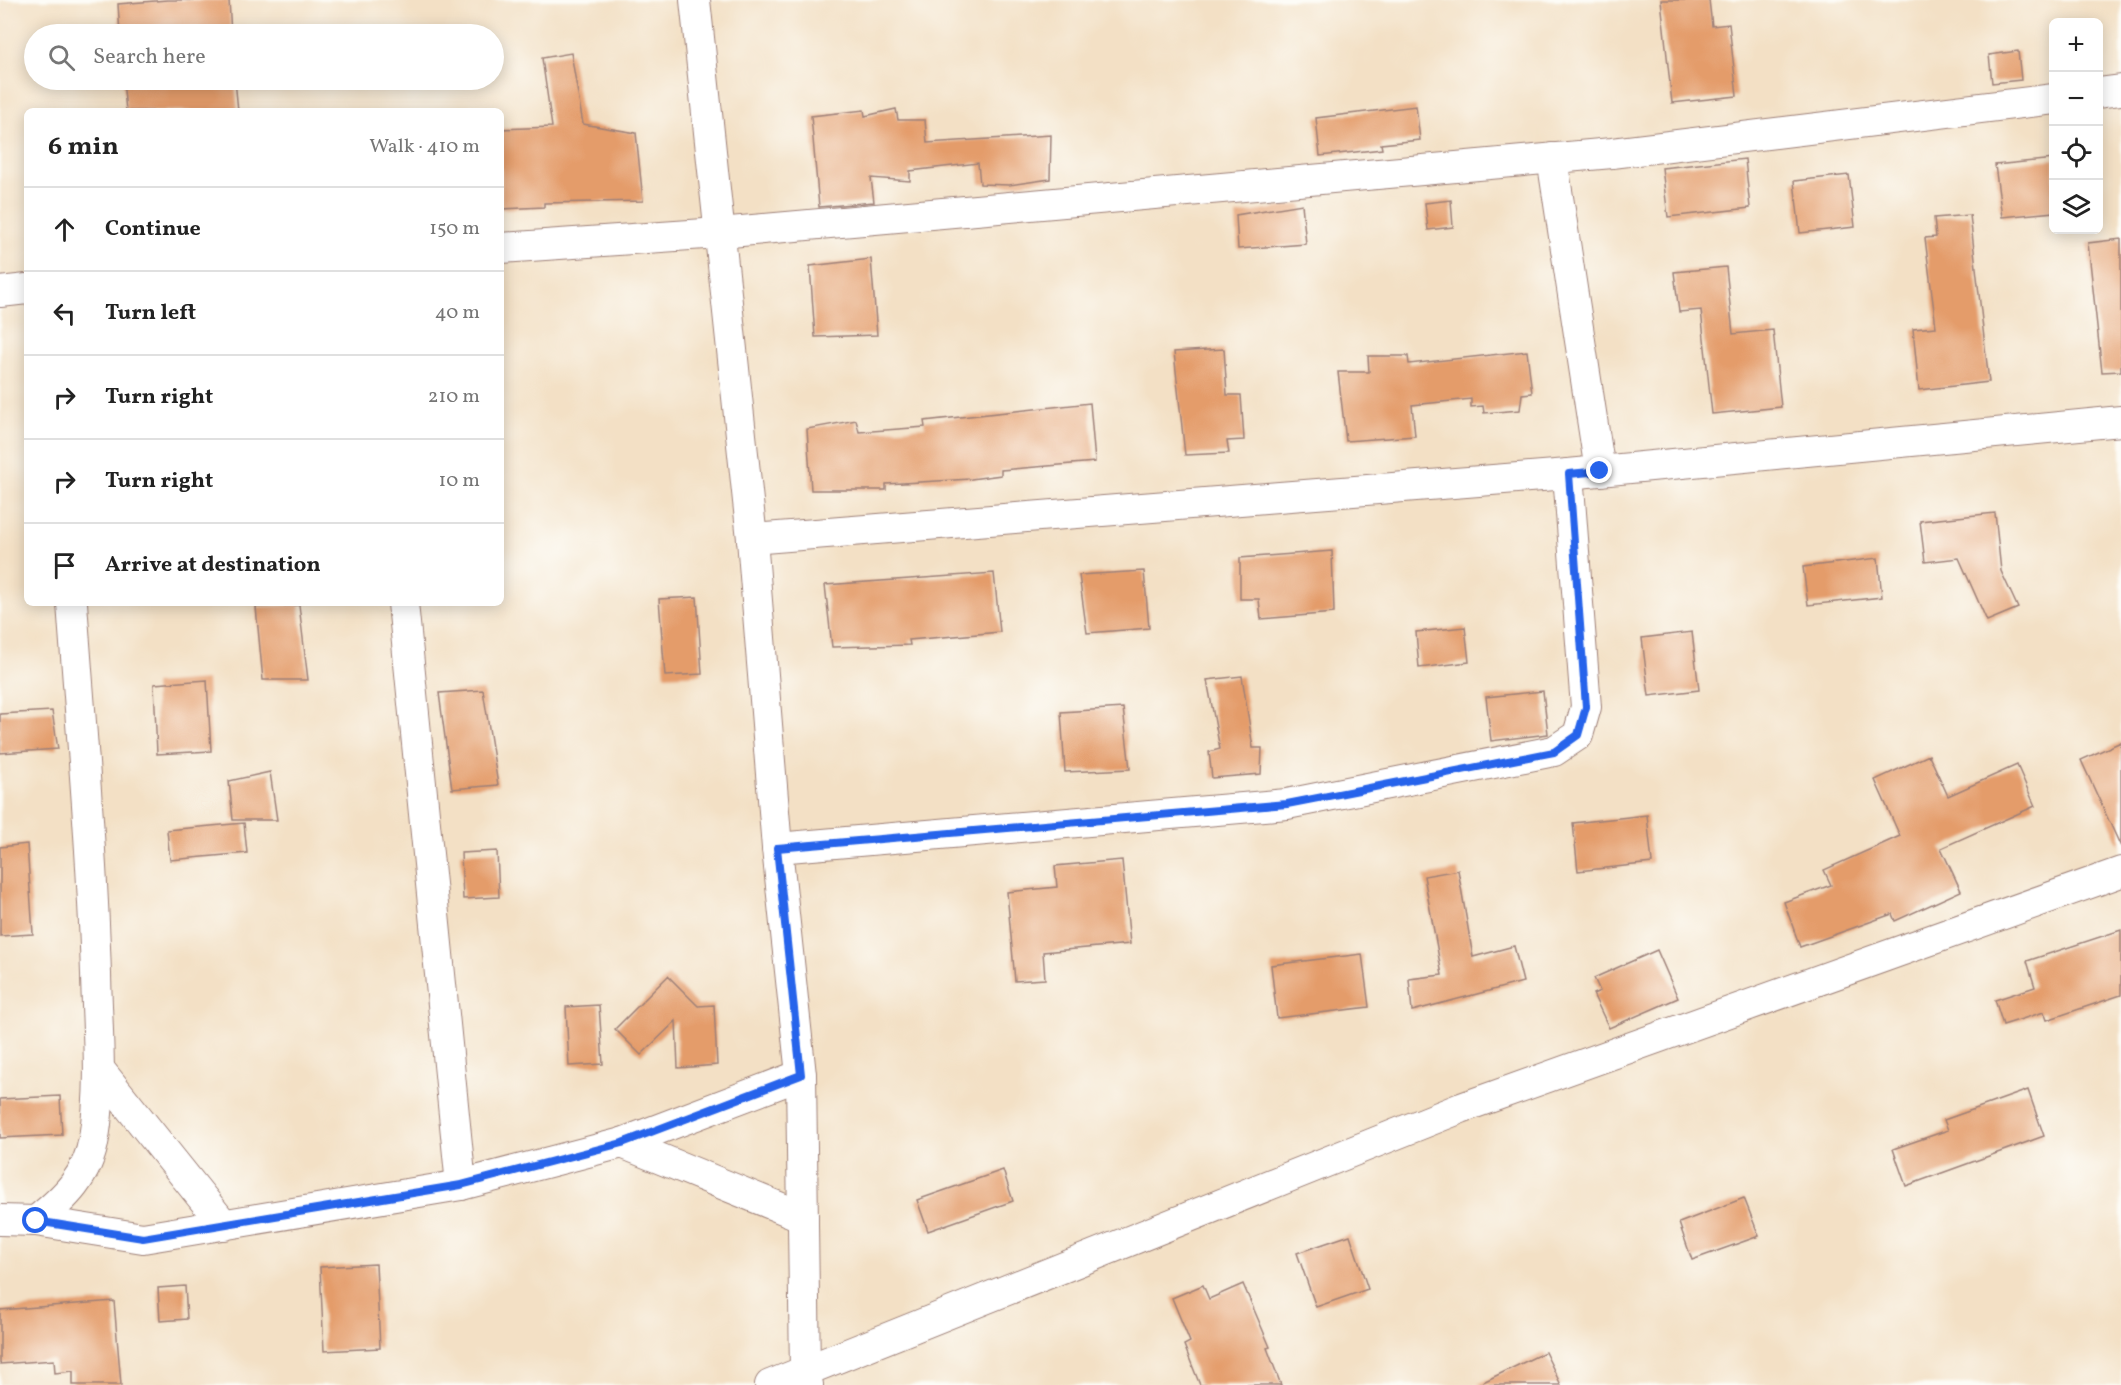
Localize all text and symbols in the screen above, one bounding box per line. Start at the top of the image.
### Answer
map controls [2049,18,2103,234]
button: + [2049,18,2103,72]
search box [24,24,504,90]
icon: search [45,41,78,74]
text: Search here [93,42,206,73]
button: − [2049,72,2103,126]
button: locate [2049,126,2103,180]
text: 6 min [48,129,119,165]
text: Walk · 410 m [369,133,480,161]
button: layers [2049,180,2103,234]
icon: ahead [48,213,81,246]
text: Continue [105,214,201,245]
text: 150 m [429,215,480,243]
icon: left [48,297,81,330]
text: Turn left [105,298,196,329]
text: 40 m [435,299,480,327]
icon: right [48,381,81,414]
text: Turn right [105,382,213,413]
text: 210 m [428,383,480,411]
route end [1586,457,1612,483]
icon: right [48,465,81,498]
text: Turn right [105,466,213,497]
text: 10 m [439,467,480,495]
icon: arrive [48,549,81,582]
text: Arrive at destination [105,550,321,581]
route start [22,1207,48,1233]

